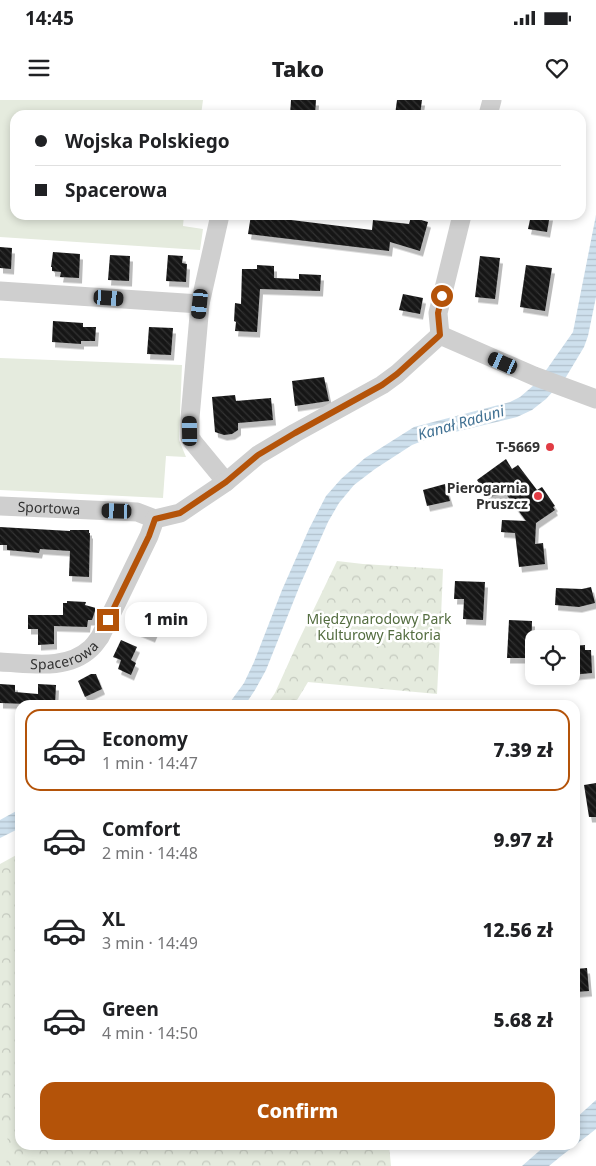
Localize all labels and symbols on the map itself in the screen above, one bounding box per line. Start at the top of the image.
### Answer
route start [431,285,453,307]
car [190,288,209,320]
car [93,289,124,307]
car [486,350,519,376]
water label: Kanał Raduni [415,400,507,444]
car [182,416,197,446]
place label: T-5669 [496,437,540,456]
marker: T-5669 [544,441,556,453]
place label: Pierogarnia Pruszcz [447,478,528,513]
marker: Pierogarnia Pruszcz [532,490,544,502]
street label: Sportowa [17,497,81,519]
car [101,503,132,519]
callout: 1 min [126,602,208,638]
route end [97,609,119,631]
park label: Międzynarodowy Park Kulturowy Faktoria [306,609,452,644]
street label: Spacerowa [30,637,102,673]

